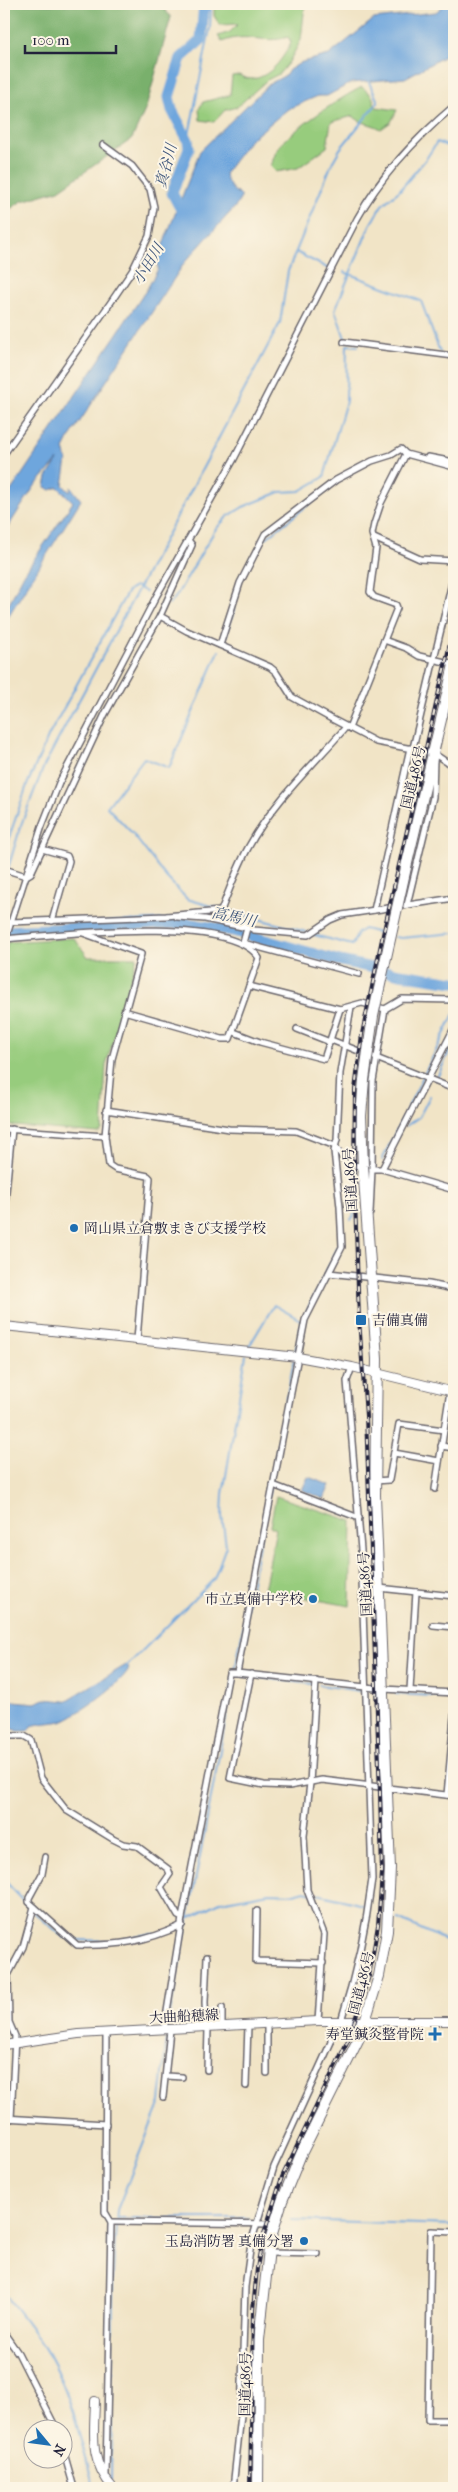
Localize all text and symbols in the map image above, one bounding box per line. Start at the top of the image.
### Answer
scale bar [25,22,116,54]
text: 100 m [32,31,70,49]
water label: 真谷川 [151,140,181,190]
water label: 小田川 [129,238,168,288]
street label: 国道486号 [398,744,429,811]
water label: 高馬川 [210,904,260,931]
street label: 国道486号 [340,1147,361,1213]
place label: 岡山県立倉敷まきび支援学校 [84,1220,266,1237]
marker: 岡山県立倉敷まきび支援学校 [68,1222,80,1234]
place label: 吉備真備 [372,1312,428,1329]
marker: 吉備真備 [354,1313,368,1327]
street label: 国道486号 [355,1551,376,1617]
place label: 市立真備中学校 [205,1591,303,1608]
marker: 市立真備中学校 [307,1593,319,1605]
street label: 国道486号 [345,1950,378,2017]
street label: 大曲船穂線 [149,2006,219,2027]
place label: 寿堂鍼灸整骨院 [326,2026,424,2043]
marker: 寿堂鍼灸整骨院 [428,2027,442,2041]
place label: 玉島消防署 真備分署 [165,2233,294,2250]
marker: 玉島消防署 真備分署 [298,2235,310,2247]
street label: 国道486号 [236,2351,255,2417]
north arrow [22,2420,72,2470]
text: N [49,2441,69,2459]

